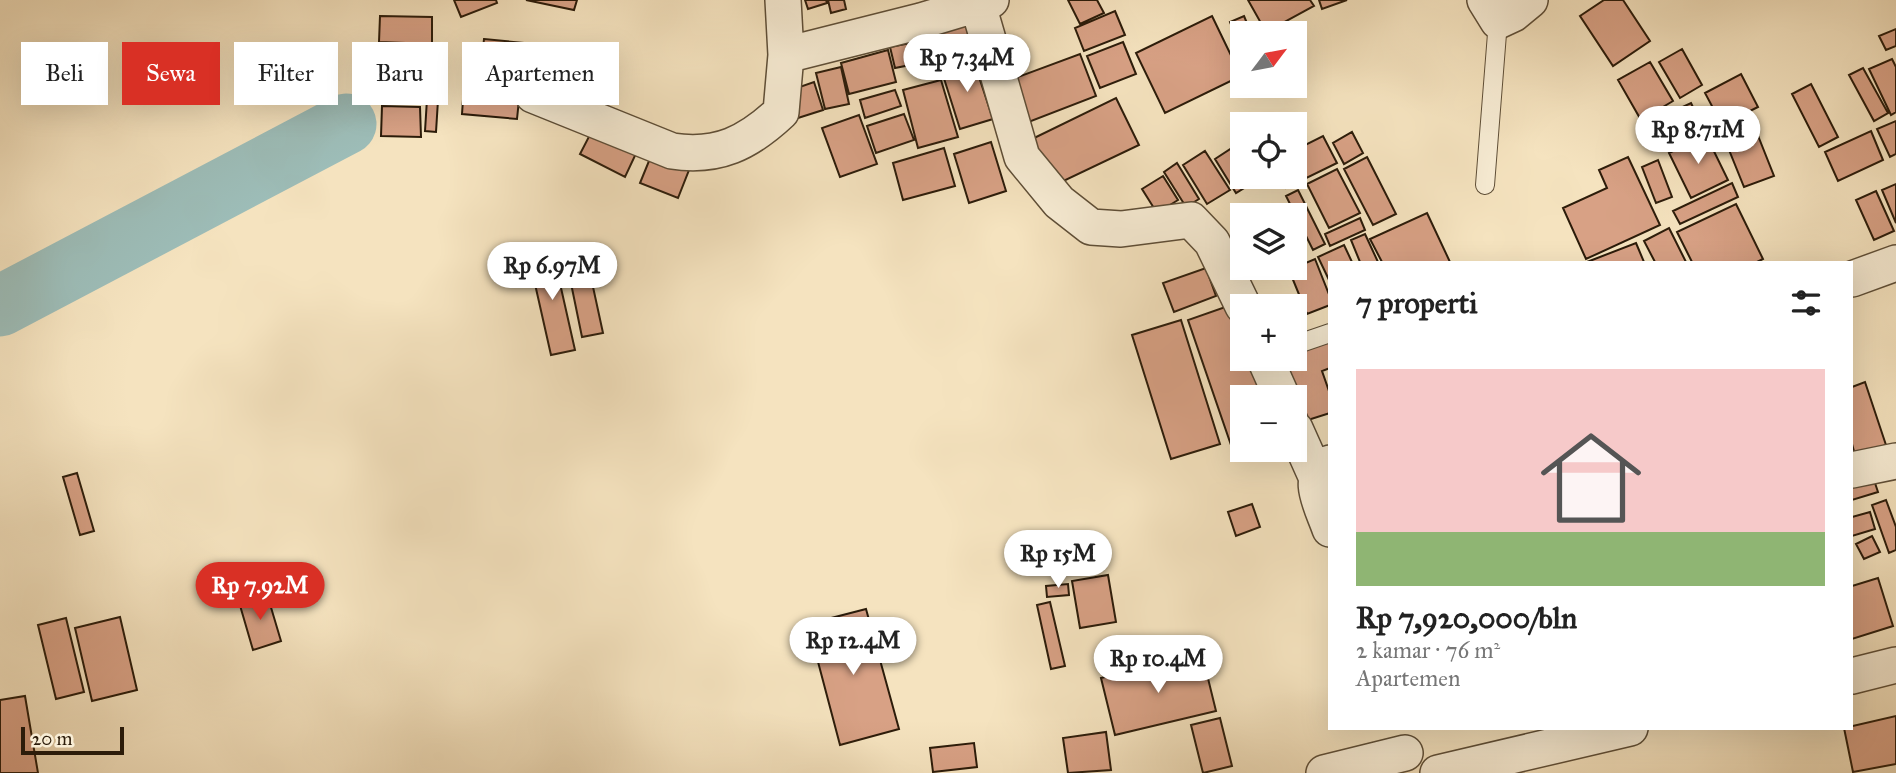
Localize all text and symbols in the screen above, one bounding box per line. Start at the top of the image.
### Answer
north arrow [1230,21,1307,98]
map controls [1230,21,1307,462]
pin: Rp 7.34M [895,34,1039,94]
chip: Beli [21,42,108,105]
chip: Sewa [122,42,220,105]
chip: Filter [234,42,338,105]
chip: Baru [352,42,448,105]
chip: Apartemen [462,42,619,105]
text: Rp 7.34M [919,43,1015,71]
pin: Rp 8.71M [1626,106,1770,166]
button: locate [1230,112,1307,189]
text: Rp 8.71M [1651,115,1745,143]
button: layers [1230,203,1307,280]
pin: Rp 6.97M [480,243,624,302]
text: Rp 6.97M [503,251,601,279]
icon: filters [1787,284,1825,322]
text: 7 properti [1356,285,1477,321]
button: + [1230,294,1307,371]
button: − [1230,385,1307,462]
icon: home [1528,415,1654,541]
pin: Rp 15M [1001,530,1115,590]
text: Rp 15M [1020,539,1096,567]
pin: Rp 7.92M [188,562,332,622]
text: Rp 7.92M [212,571,308,599]
text: Rp 7,920,000/bln [1356,600,1577,636]
pin: Rp 12.4M [781,618,925,677]
text: Rp 12.4M [805,626,901,654]
pin: Rp 10.4M [1086,636,1230,695]
text: 2 kamar · 76 m² [1356,636,1500,664]
text: Rp 10.4M [1110,644,1206,672]
text: Apartemen [1356,664,1460,692]
scale bar [21,724,124,756]
text: 20 m [32,727,73,750]

